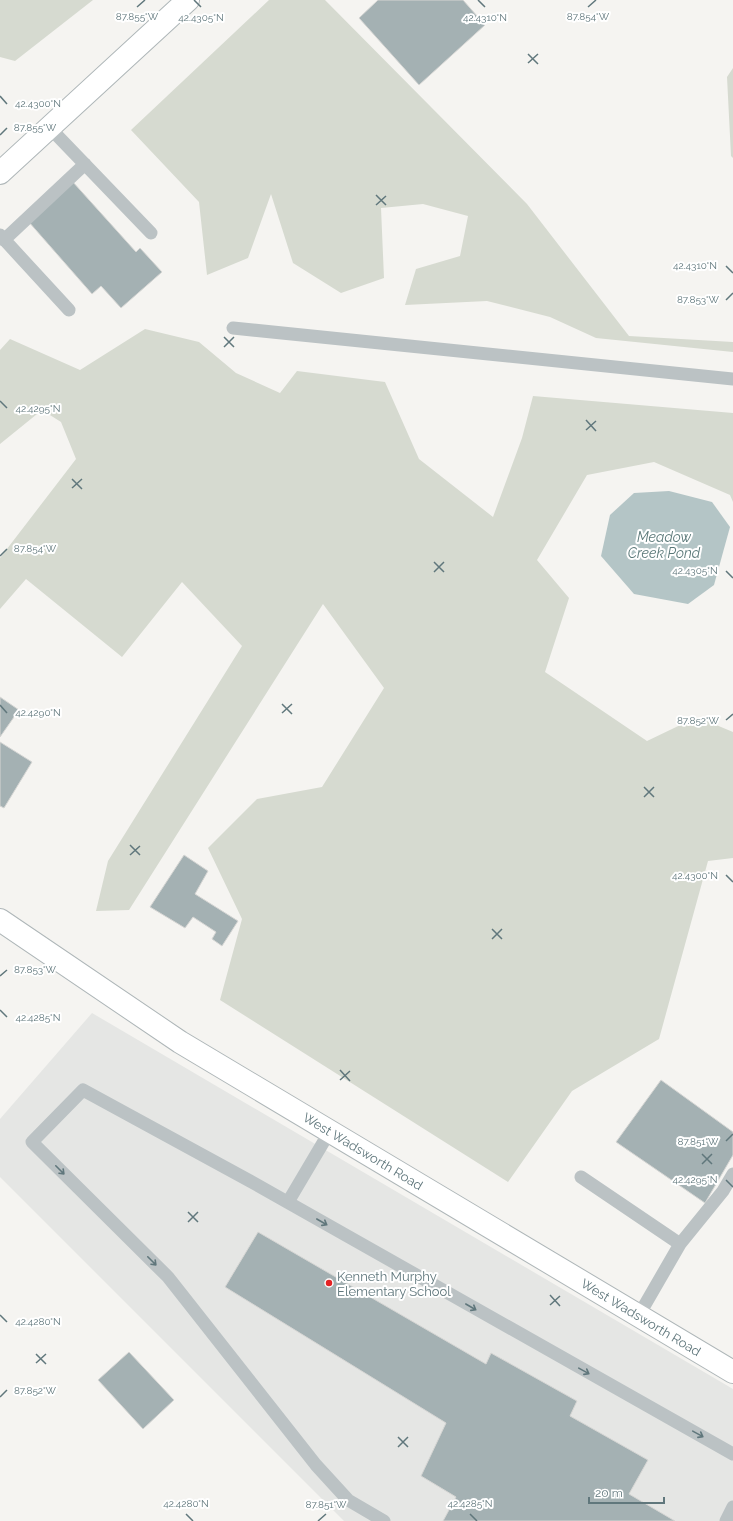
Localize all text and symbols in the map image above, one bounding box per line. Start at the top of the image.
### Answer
text: 87.855°W [116,11,159,22]
text: 87.854°W [567,11,610,22]
text: 42.4305°N [178,12,224,23]
text: 42.4310°N [463,12,507,23]
text: 42.4300°N [15,98,61,109]
text: 87.855°W [14,122,57,133]
text: 42.4310°N [673,260,717,271]
text: 87.853°W [677,294,720,305]
text: 42.4295°N [16,403,60,414]
water label: Meadow Creek Pond [628,529,701,561]
text: 87.854°W [14,543,57,554]
text: 42.4305°N [672,565,718,576]
text: 42.4290°N [15,707,61,718]
text: 87.852°W [677,715,720,726]
text: 42.4300°N [672,870,718,881]
text: 87.853°W [14,964,57,975]
text: 42.4285°N [16,1012,61,1023]
street label: West Wadsworth Road [300,1110,425,1193]
text: 87.851°W [677,1136,719,1147]
one-way arrow [55,1165,65,1175]
text: 42.4295°N [673,1174,717,1185]
one-way arrow [316,1218,328,1226]
one-way arrow [147,1257,157,1266]
place label: Kenneth Murphy Elementary School [337,1269,451,1299]
street label: West Wadsworth Road [578,1276,703,1359]
marker: Kenneth Murphy Elementary School [324,1278,334,1288]
one-way arrow [465,1303,477,1311]
text: 42.4280°N [15,1316,61,1327]
one-way arrow [578,1367,590,1375]
text: 87.852°W [14,1385,57,1396]
one-way arrow [692,1431,704,1439]
scale bar [589,1479,664,1505]
text: 20 m [595,1486,623,1500]
text: 42.4280°N [163,1498,209,1509]
text: 42.4285°N [448,1498,493,1509]
text: 87.851°W [305,1499,347,1510]

